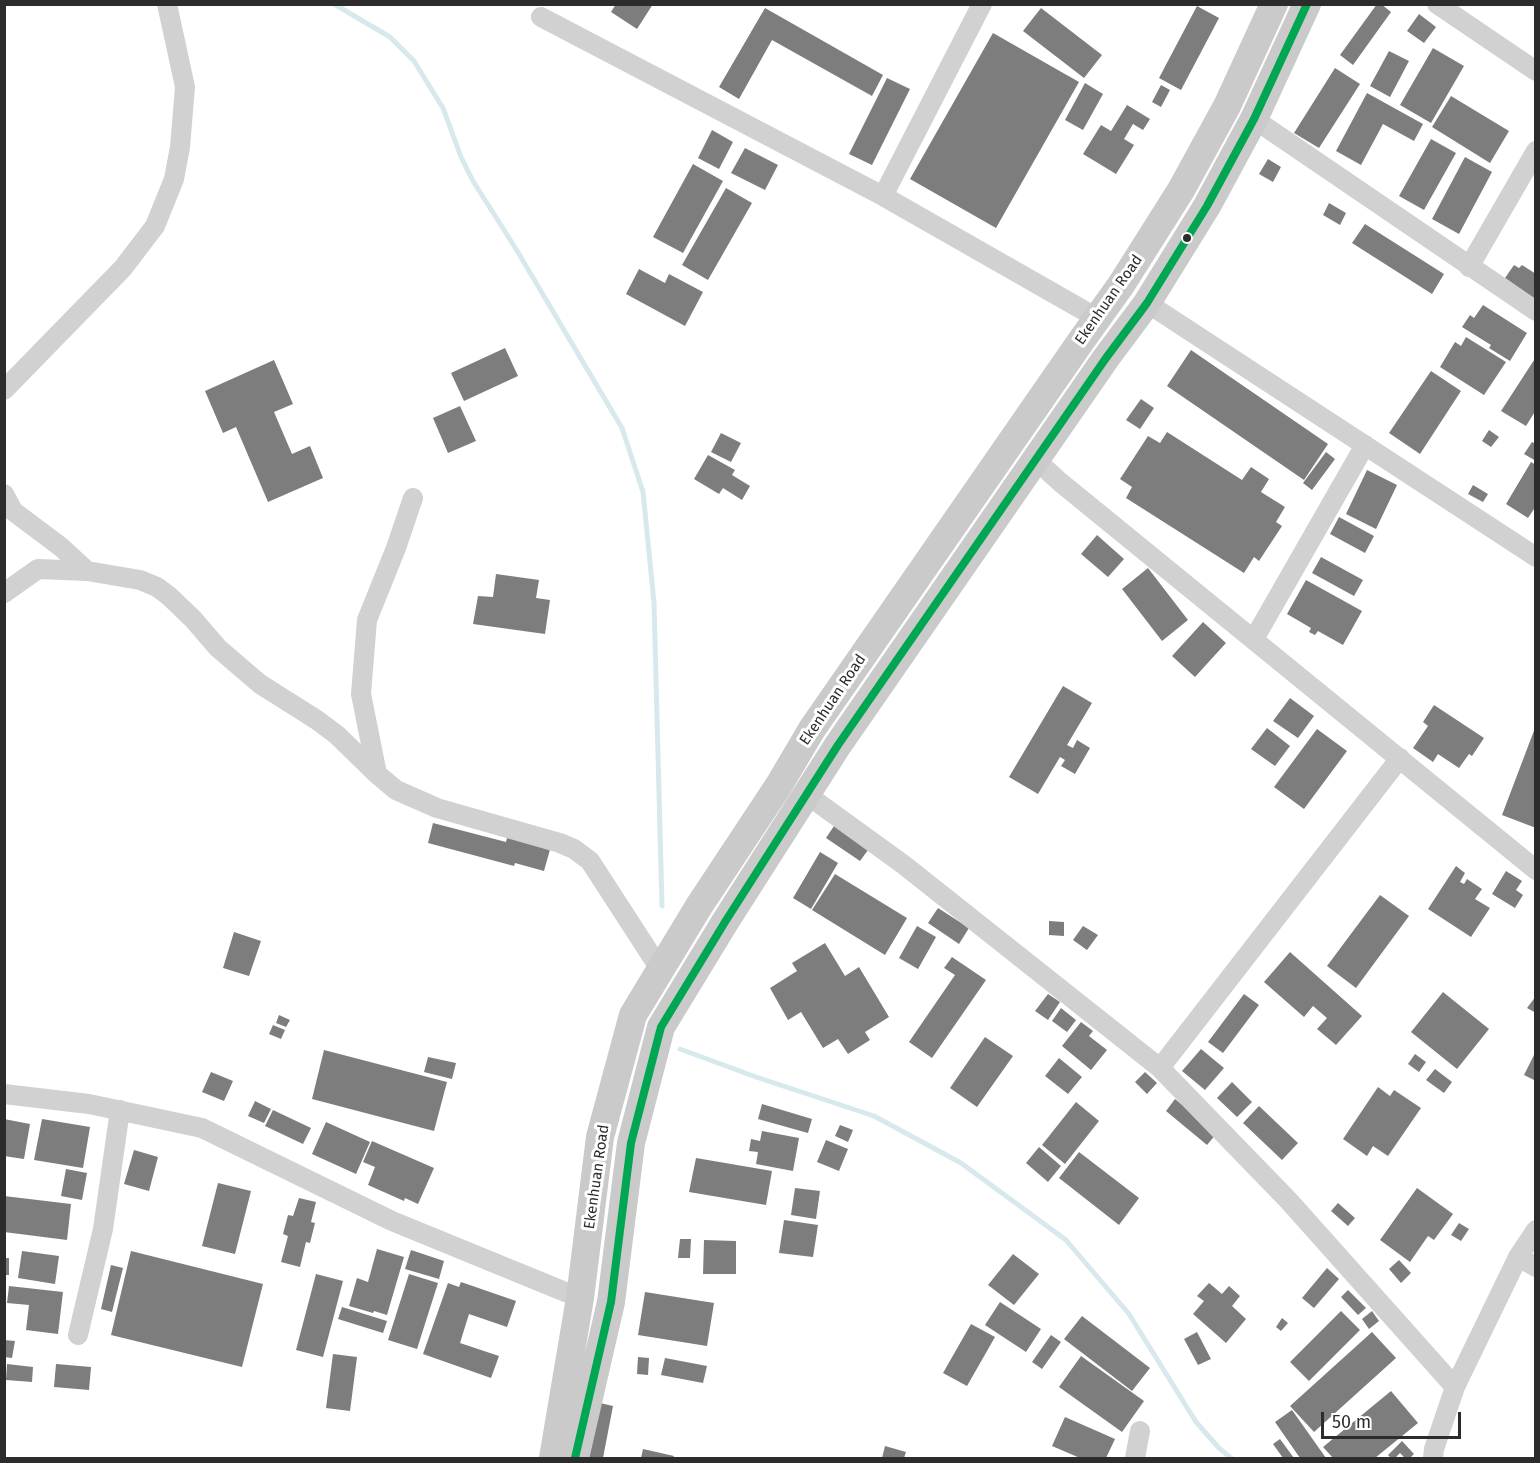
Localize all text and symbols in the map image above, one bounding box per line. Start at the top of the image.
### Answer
unlabelled marker [1181,232,1193,244]
street label: Ekenhuan Road [1071,252,1147,348]
street label: Ekenhuan Road [796,651,870,749]
street label: Ekenhuan Road [581,1123,613,1231]
scale bar [1324,1400,1464,1438]
text: 50 m [1332,1411,1371,1433]

